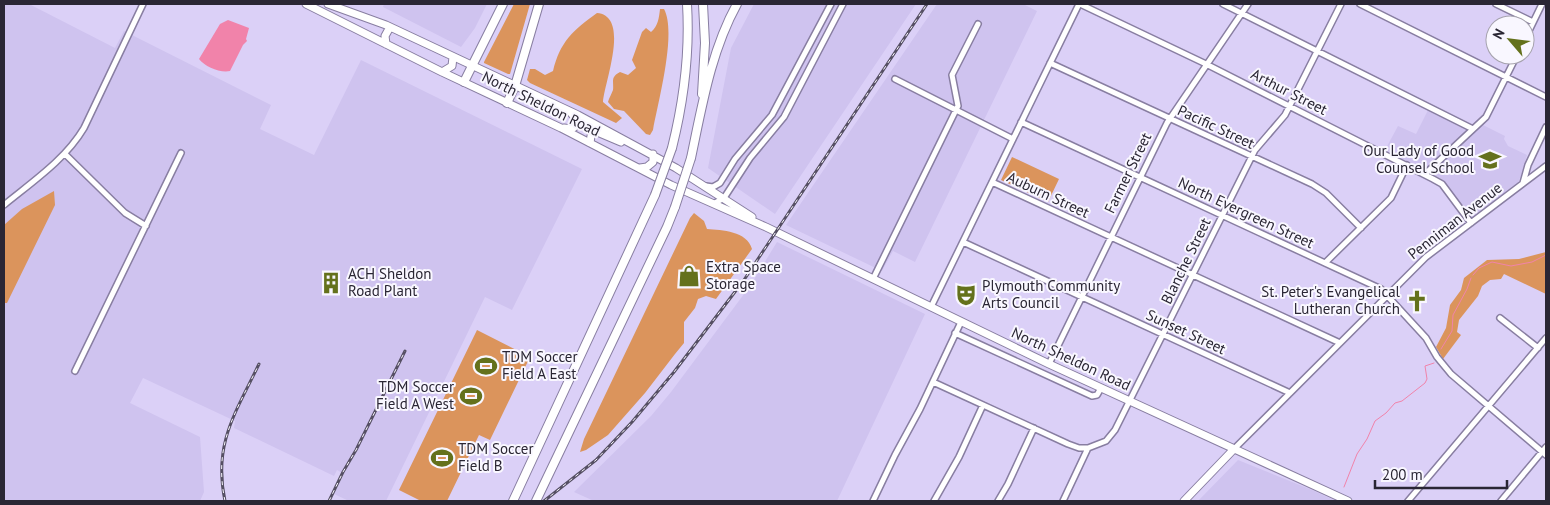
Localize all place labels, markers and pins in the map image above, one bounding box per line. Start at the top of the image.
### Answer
place label: Our Lady of Good Counsel School [1363,141,1475,177]
school or university icon: Our Lady of Good Counsel School [1477,147,1503,173]
place label: Extra Space Storage [706,257,781,293]
shop icon: Extra Space Storage [676,263,702,289]
place label: ACH Sheldon Road Plant [348,264,432,300]
building icon: ACH Sheldon Road Plant [318,270,344,296]
place label: Plymouth Community Arts Council [982,276,1120,312]
theatre icon: Plymouth Community Arts Council [953,282,979,308]
place label: St. Peter's Evangelical Lutheran Church [1261,282,1401,318]
church icon: St. Peter's Evangelical Lutheran Church [1404,288,1430,314]
place label: TDM Soccer Field A East [502,347,578,383]
sports icon: TDM Soccer Field A East [473,353,499,379]
place label: TDM Soccer Field A West [376,377,454,413]
sports icon: TDM Soccer Field A West [458,383,484,409]
place label: TDM Soccer Field B [458,439,534,475]
sports icon: TDM Soccer Field B [429,445,455,471]

